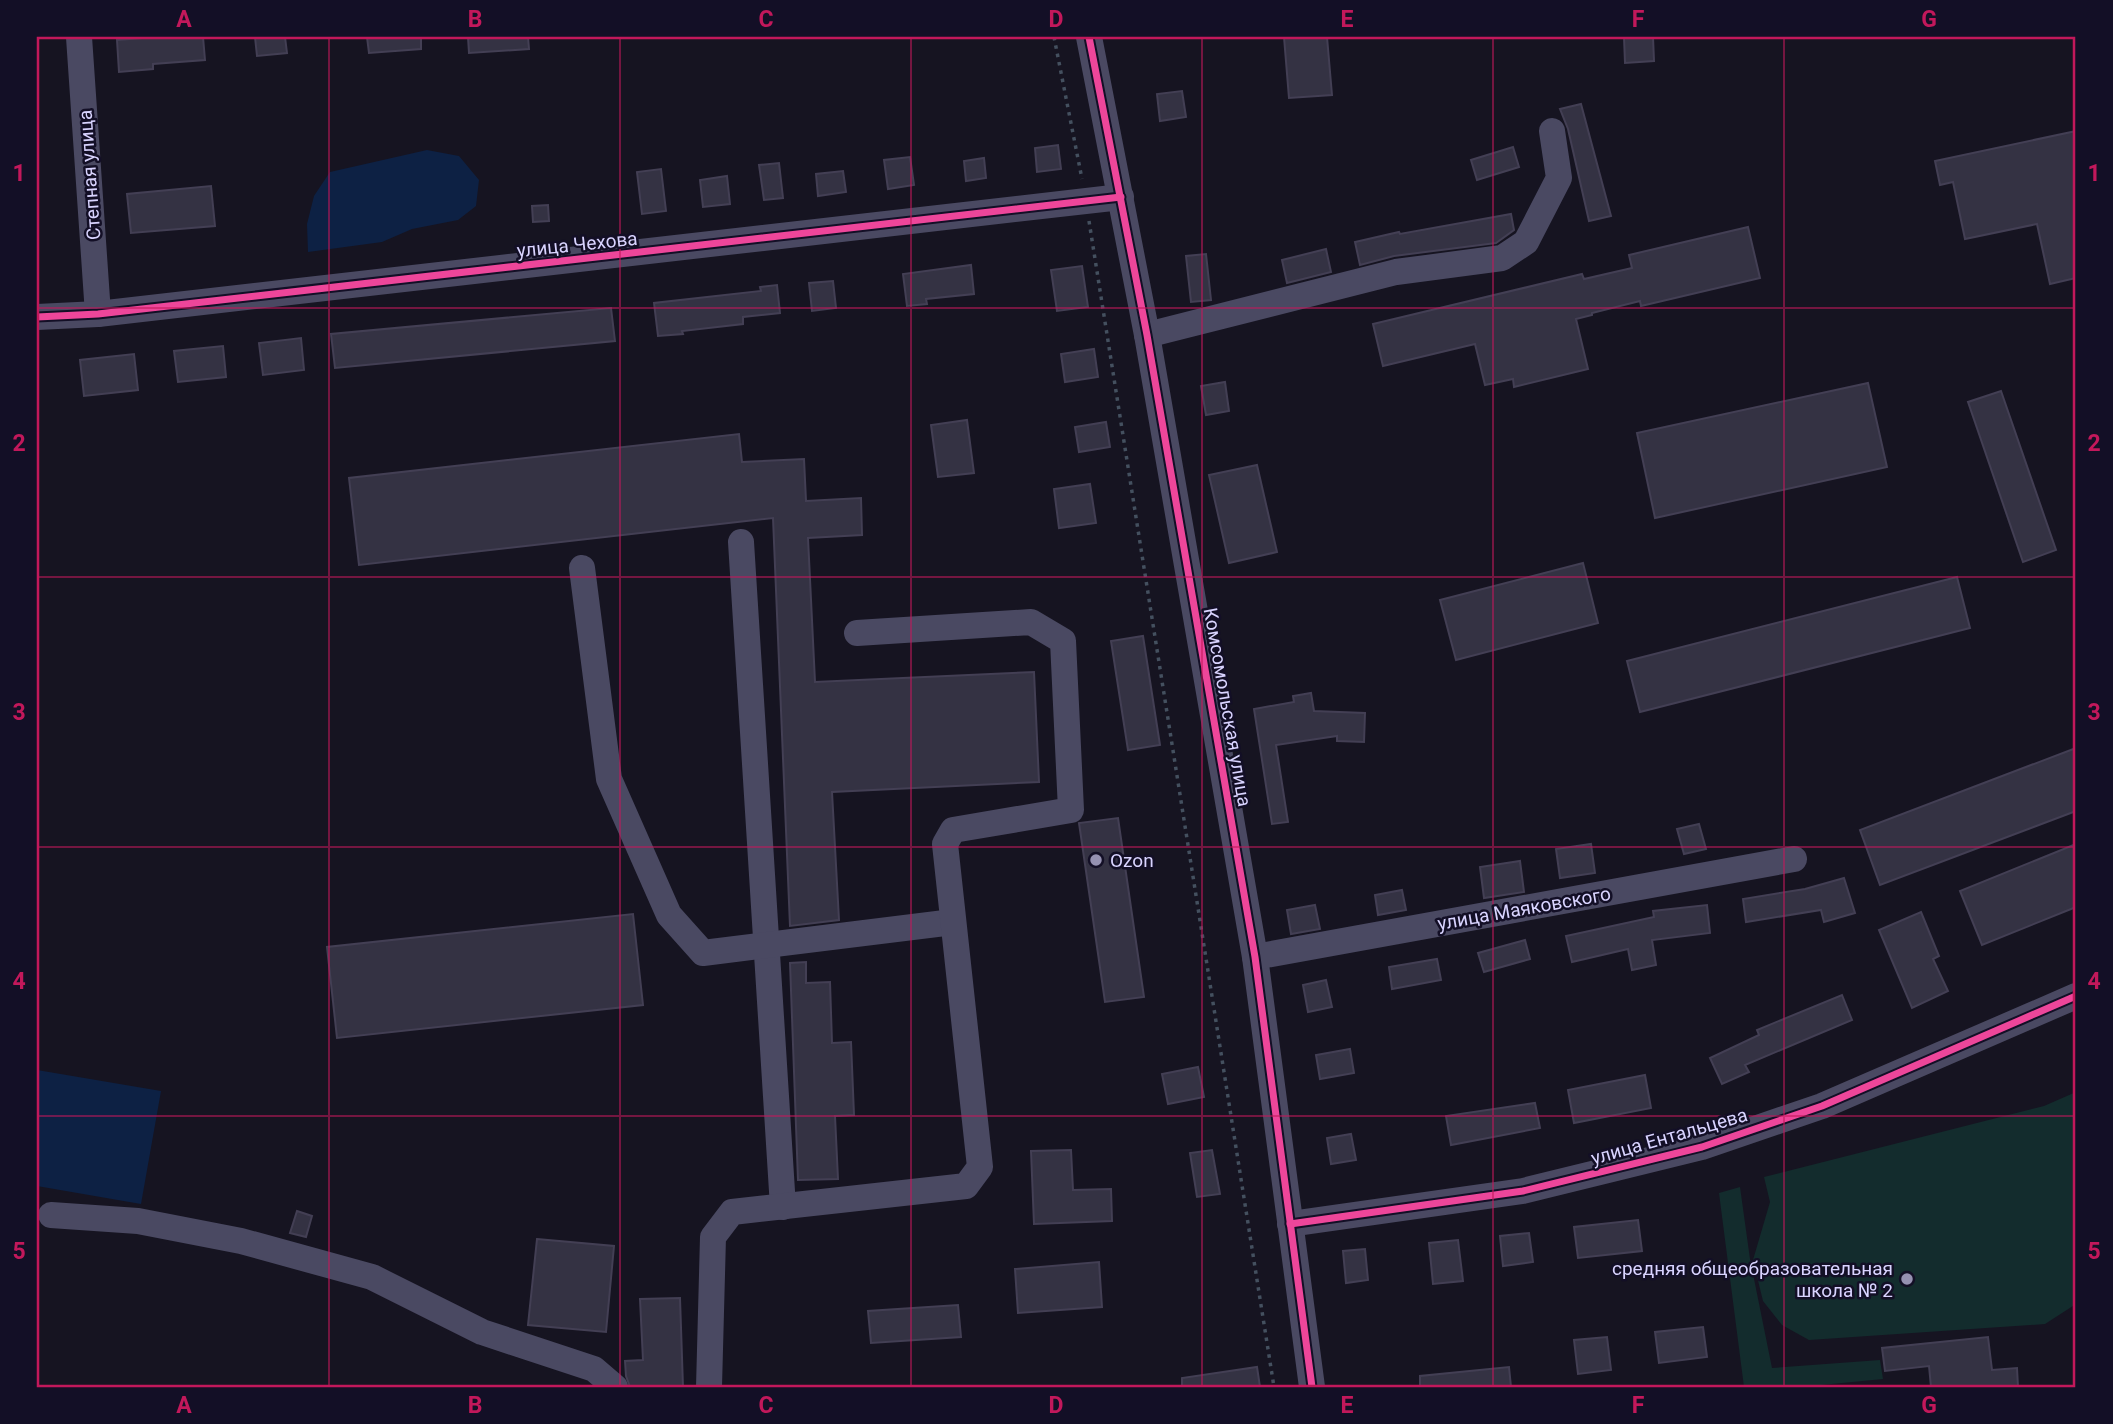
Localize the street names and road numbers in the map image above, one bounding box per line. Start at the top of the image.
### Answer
street label: Степная улица [73,109,106,241]
street label: улица Чехова [516,227,639,262]
street label: Комсомольская улица [1199,606,1256,808]
street label: улица Маяковского [1436,882,1612,935]
street label: улица Ентальцева [1588,1103,1750,1170]

